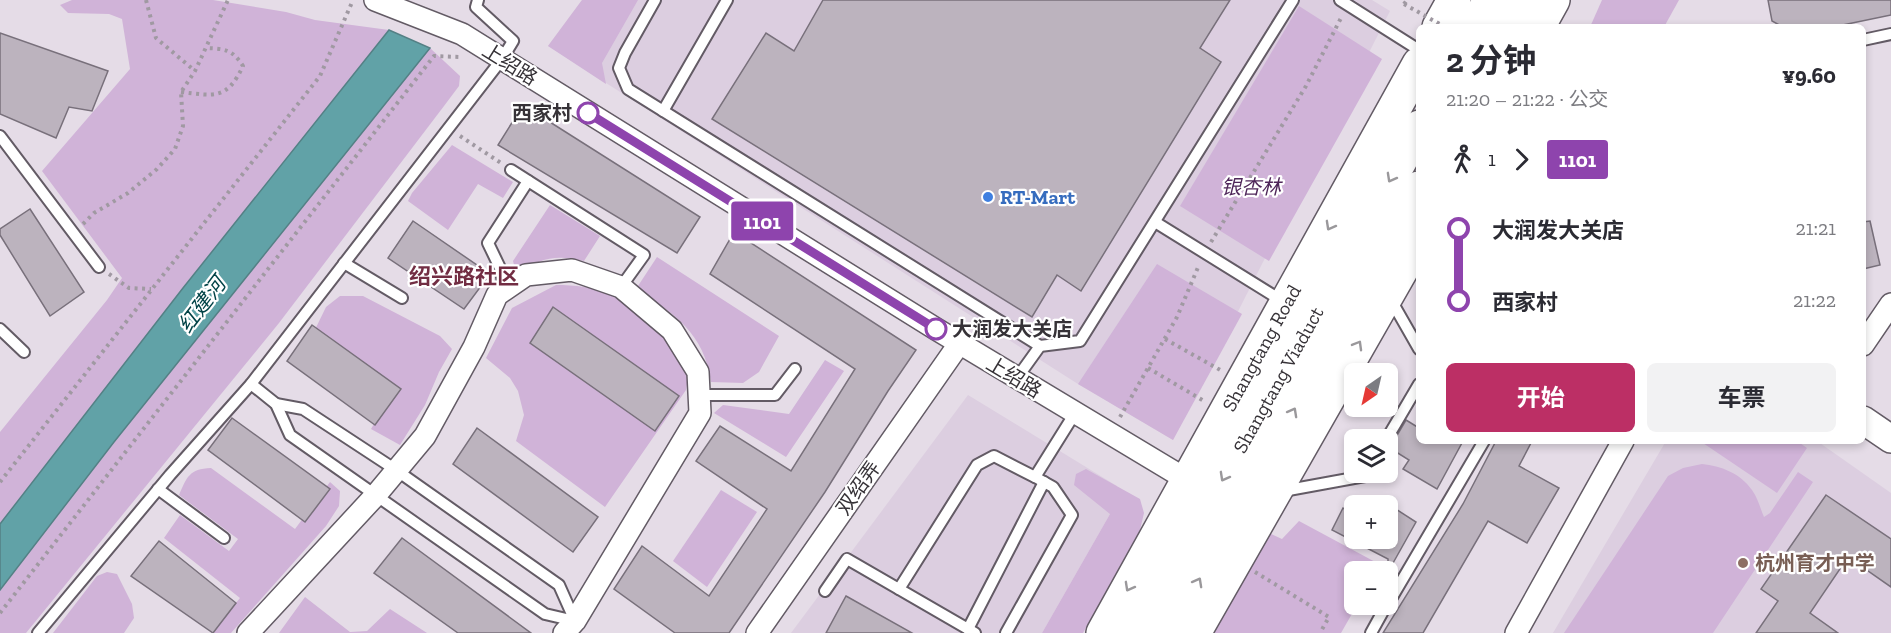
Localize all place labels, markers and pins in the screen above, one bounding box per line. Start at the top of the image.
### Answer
place label: 西家村 [512,101,572,125]
marker: 西家村 [577,102,599,124]
place label: RT-Mart [1000,185,1076,209]
marker: RT-Mart [981,190,995,204]
place label: 大润发大关店 [952,317,1072,341]
marker: 大润发大关店 [925,318,947,340]
place label: 杭州育才中学 [1755,551,1875,575]
marker: 杭州育才中学 [1736,556,1750,570]

